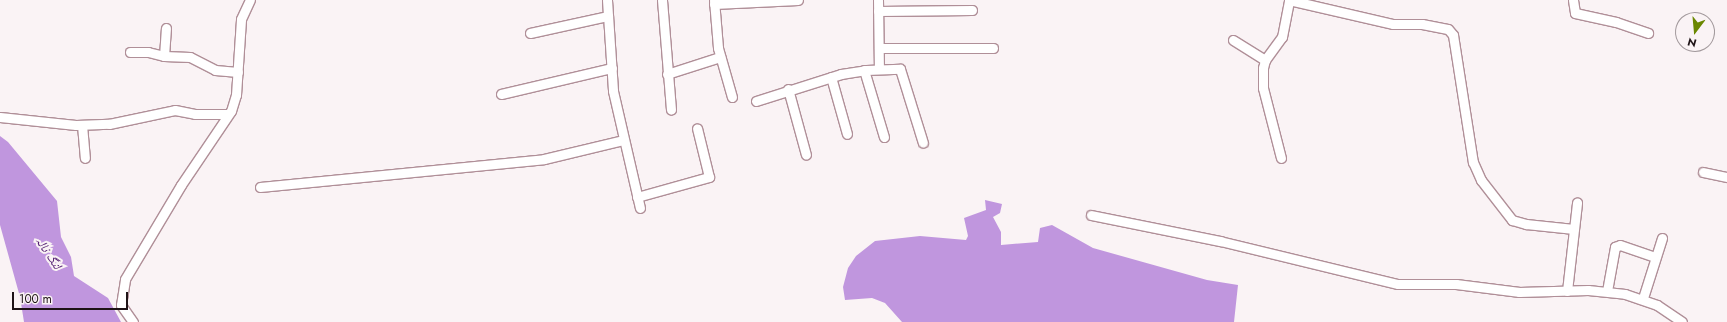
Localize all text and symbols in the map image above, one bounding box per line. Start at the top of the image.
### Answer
north arrow [1675,12,1715,52]
text: N [1686,34,1698,51]
water label: لنگ نالہ [31,234,65,272]
scale bar [14,284,130,310]
text: 100 m [19,290,52,308]

